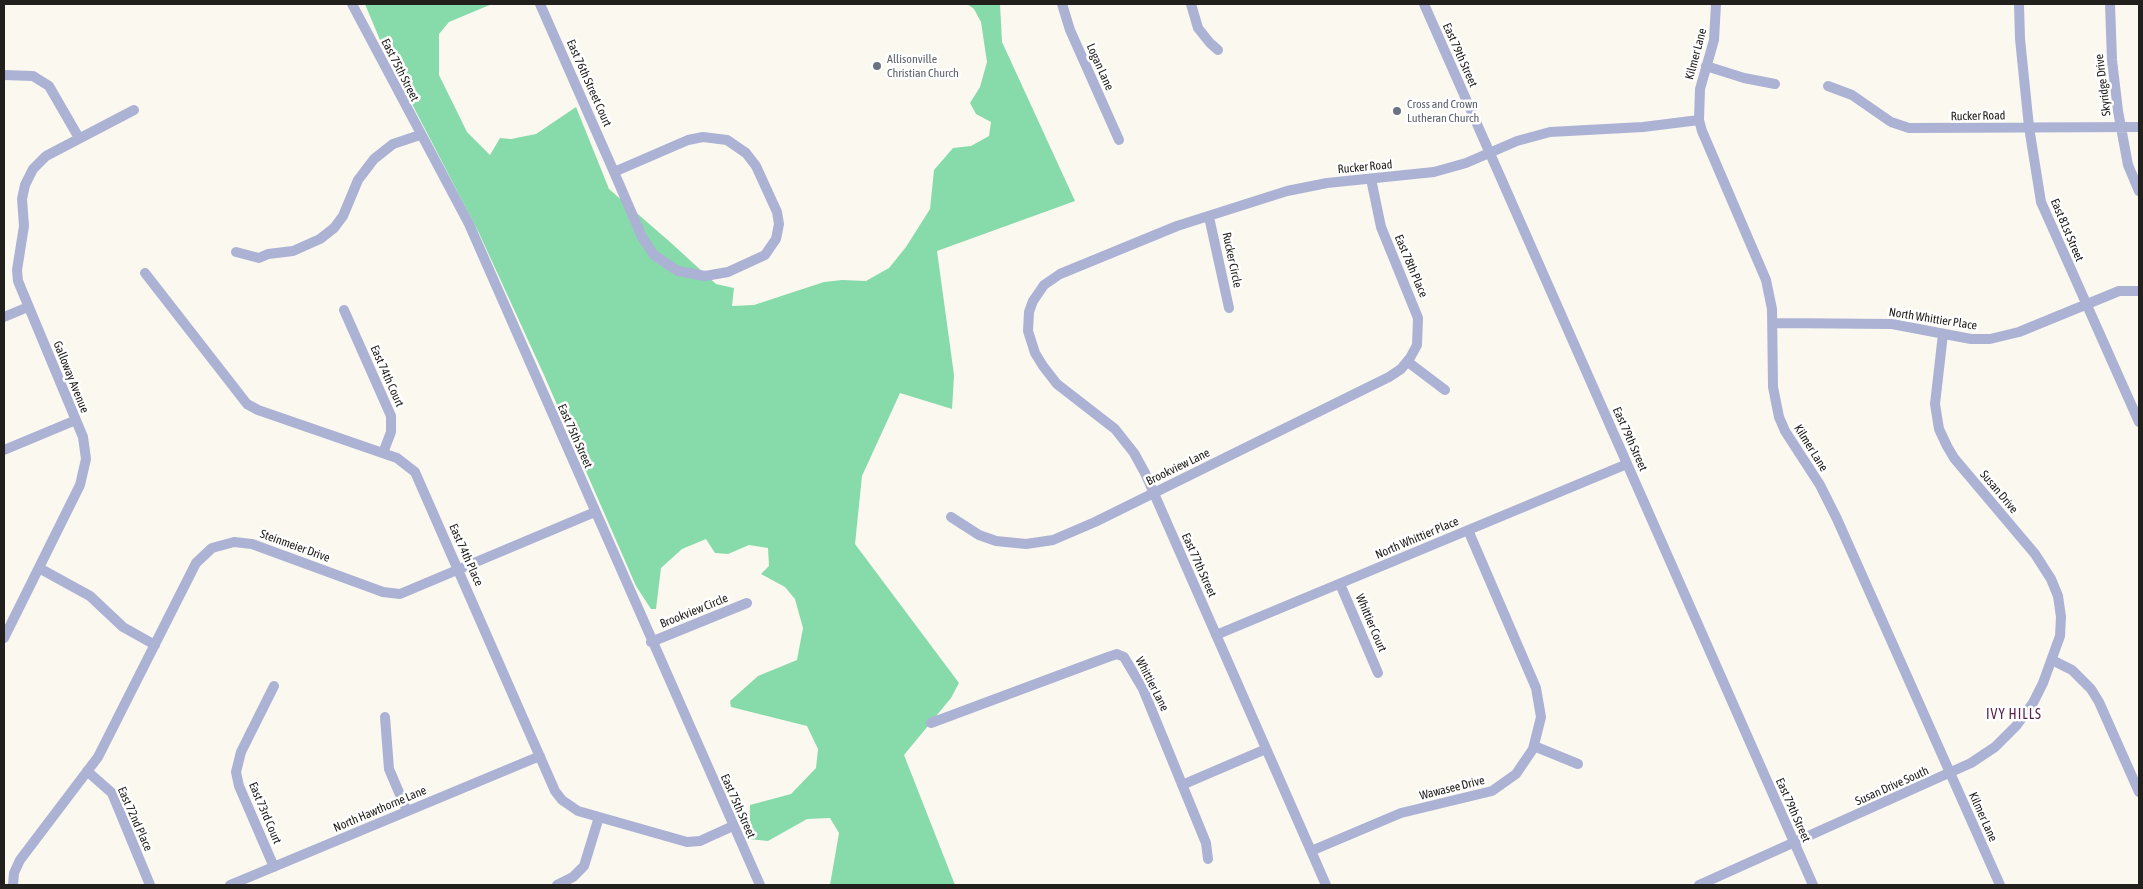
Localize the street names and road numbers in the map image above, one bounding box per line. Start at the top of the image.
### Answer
street label: East 79th Street [1439,21,1481,89]
street label: Kilmer Lane [1682,27,1710,81]
street label: East 75th Street [378,36,422,104]
street label: East 76th Street Court [563,37,615,129]
street label: Logan Lane [1083,41,1117,93]
street label: Skyridge Drive [2092,53,2114,117]
street label: Rucker Road [1950,108,2006,124]
street label: Rucker Road [1337,157,1393,177]
street label: East 81st Street [2047,196,2087,264]
street label: Rucker Circle [1219,231,1245,289]
street label: East 78th Place [1391,232,1431,300]
street label: North Whittier Place [1888,305,1978,333]
street label: Galloway Avenue [50,339,92,415]
street label: East 74th Court [367,343,407,409]
street label: East 75th Street [554,402,596,470]
street label: East 79th Street [1609,405,1651,473]
street label: Kilmer Lane [1791,422,1831,474]
street label: Brookview Lane [1144,445,1212,489]
street label: Susan Drive [1977,468,2021,516]
street label: North Whittier Place [1373,514,1461,562]
street label: East 74th Place [446,522,486,588]
street label: Steinmeier Drive [258,527,332,565]
street label: East 77th Street [1178,531,1220,599]
street label: Brookview Circle [658,591,730,631]
street label: Whittier Court [1352,592,1390,654]
street label: Whittier Lane [1132,654,1172,714]
street label: Susan Drive South [1853,763,1931,809]
street label: East 75th Street [717,772,759,840]
street label: Wawasee Drive [1418,773,1486,803]
street label: East 79th Street [1772,776,1814,844]
street label: East 73rd Court [245,780,285,846]
street label: North Hawthorne Lane [331,783,429,835]
street label: East 72nd Place [114,785,156,853]
street label: Kilmer Lane [1966,790,2000,844]

